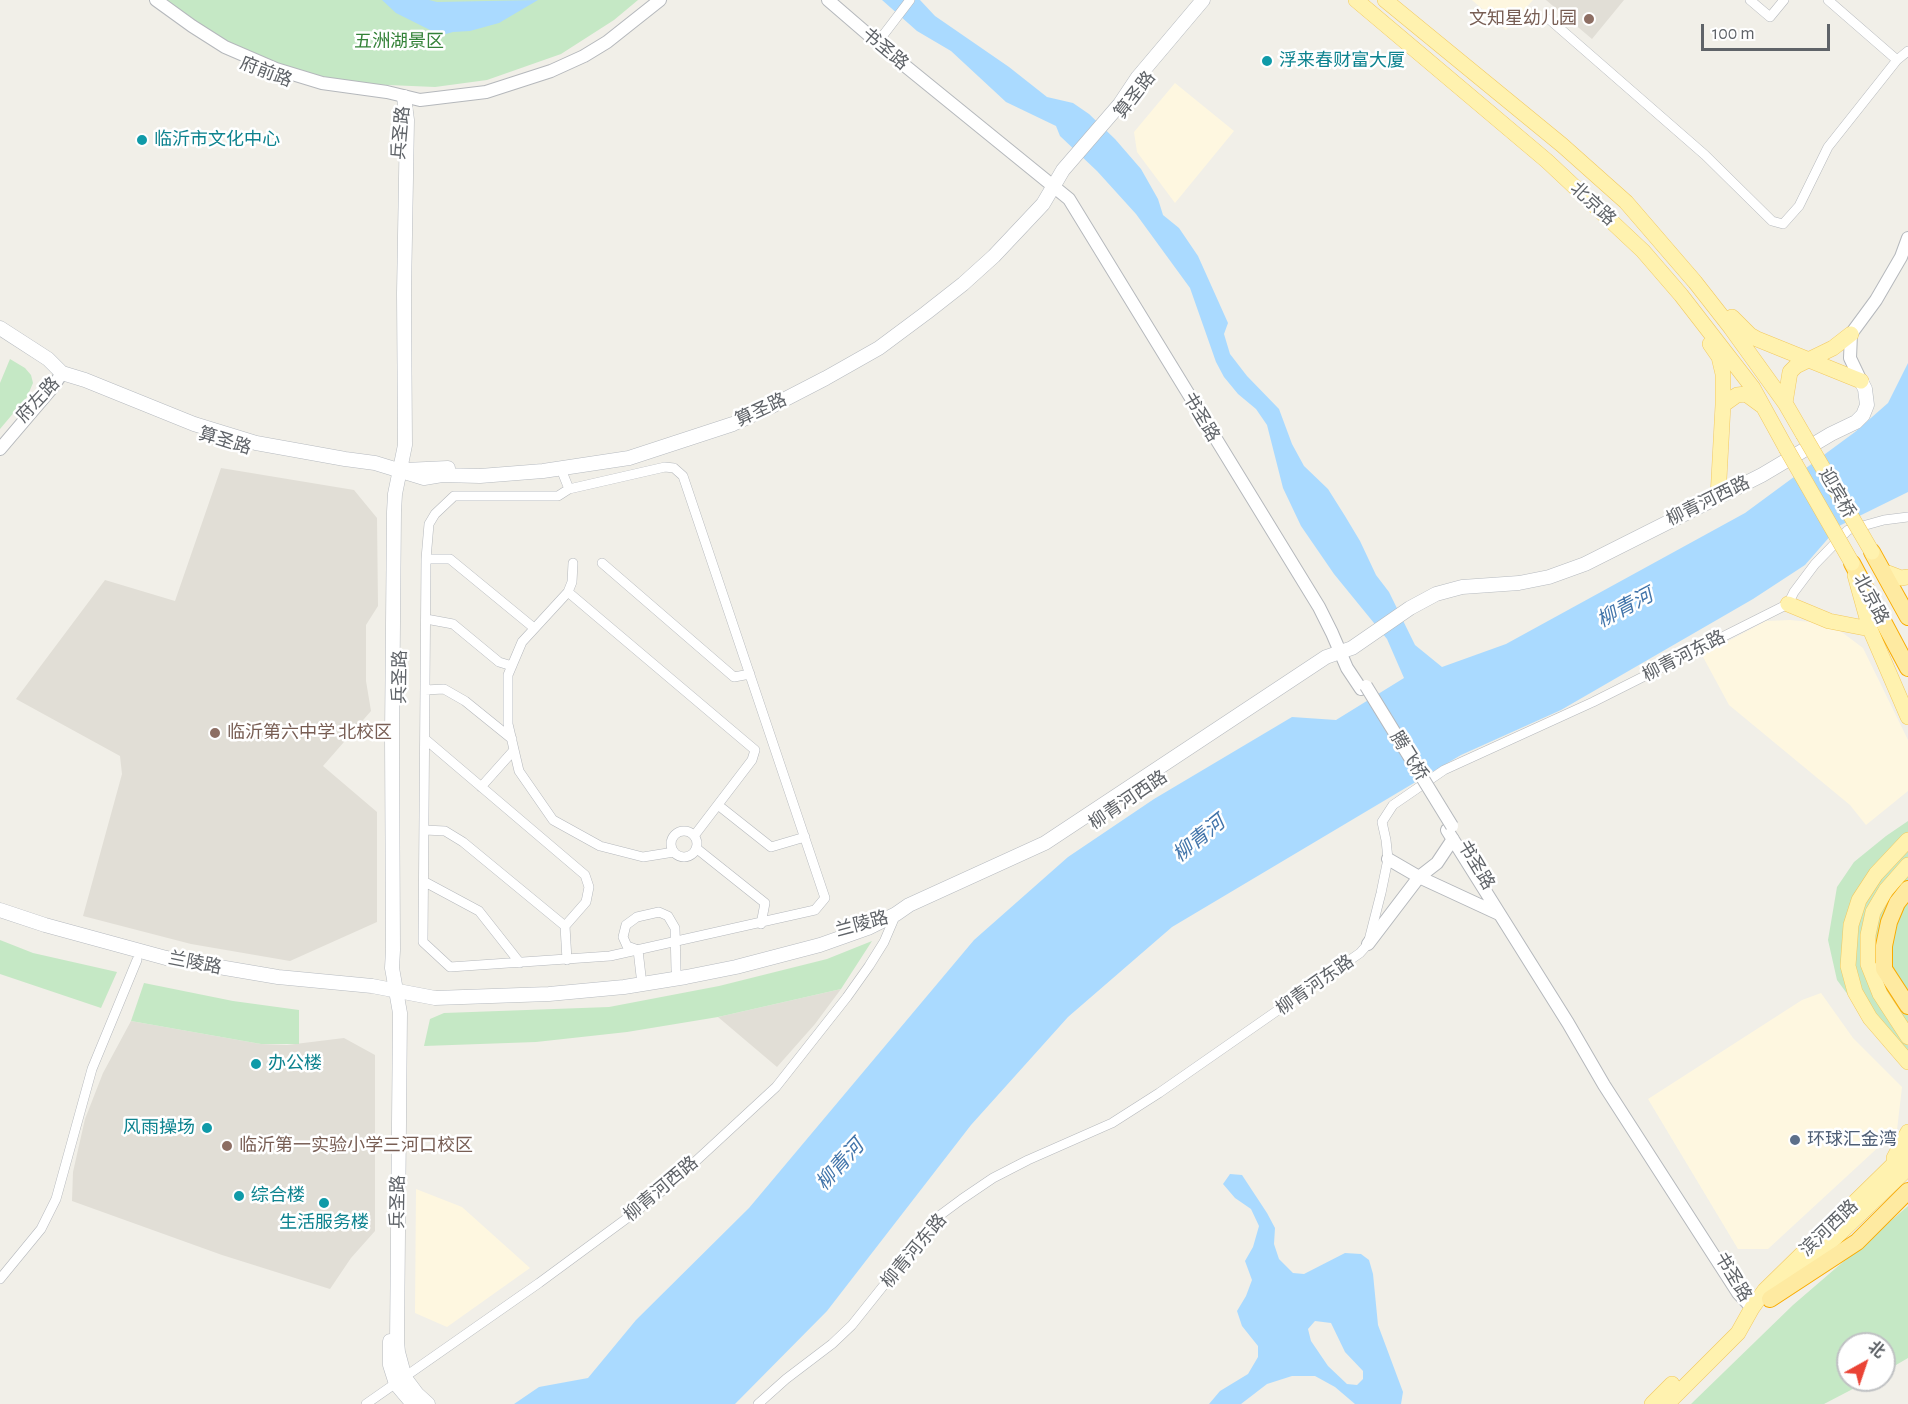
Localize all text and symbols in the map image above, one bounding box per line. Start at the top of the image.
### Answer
place label: 文知星幼儿园 [1469,8,1577,30]
marker: 文知星幼儿园 [1582,12,1596,26]
scale bar [1704,12,1833,50]
street label: 书圣路 [857,23,913,75]
text: 100 m [1712,25,1755,43]
park label: 五洲湖景区 [354,31,444,53]
place label: 浮来春财富大厦 [1279,50,1405,72]
street label: 府前路 [237,52,295,92]
marker: 浮来春财富大厦 [1260,54,1274,68]
street label: 算圣路 [1110,67,1160,123]
street label: 兵圣路 [388,105,414,161]
place label: 临沂市文化中心 [154,129,280,151]
marker: 临沂市文化中心 [135,133,149,147]
street label: 北京路 [1566,178,1620,230]
street label: 府左路 [12,373,64,427]
street label: 书圣路 [1178,388,1224,446]
street label: 算圣路 [732,389,790,431]
street label: 算圣路 [196,423,254,459]
street label: 迎宾桥 [1814,464,1860,522]
street label: 柳青河西路 [1663,472,1753,530]
street label: 北京路 [1849,570,1893,628]
water label: 柳青河 [1593,583,1657,633]
street label: 柳青河东路 [1639,626,1729,686]
street label: 兵圣路 [389,650,411,704]
place label: 临沂第六中学 北校区 [227,722,392,744]
marker: 临沂第六中学 北校区 [208,726,222,740]
street label: 腾飞桥 [1386,727,1432,785]
street label: 柳青河西路 [1085,766,1171,834]
water label: 柳青河 [1168,811,1230,867]
street label: 书圣路 [1453,836,1499,894]
street label: 兰陵路 [833,907,891,941]
street label: 兰陵路 [166,947,224,979]
street label: 柳青河东路 [1272,950,1358,1020]
place label: 办公楼 [268,1053,322,1075]
marker: 办公楼 [249,1057,263,1071]
place label: 风雨操场 [123,1117,195,1139]
marker: 风雨操场 [200,1121,214,1135]
place label: 环球汇金湾 [1807,1129,1897,1151]
marker: 环球汇金湾 [1788,1133,1802,1147]
place label: 临沂第一实验小学三河口校区 [239,1135,473,1157]
water label: 柳青河 [811,1135,869,1195]
marker: 临沂第一实验小学三河口校区 [220,1139,234,1153]
street label: 柳青河西路 [620,1152,702,1226]
street label: 兵圣路 [387,1175,409,1229]
place label: 综合楼 [251,1185,305,1207]
marker: 综合楼 [232,1189,246,1203]
street label: 滨河西路 [1796,1195,1862,1261]
marker: 生活服务楼 [317,1196,331,1210]
street label: 柳青河东路 [877,1210,951,1292]
place label: 生活服务楼 [279,1212,369,1234]
street label: 书圣路 [1710,1248,1756,1306]
north arrow [1836,1332,1896,1392]
text: 北 [1865,1338,1888,1361]

